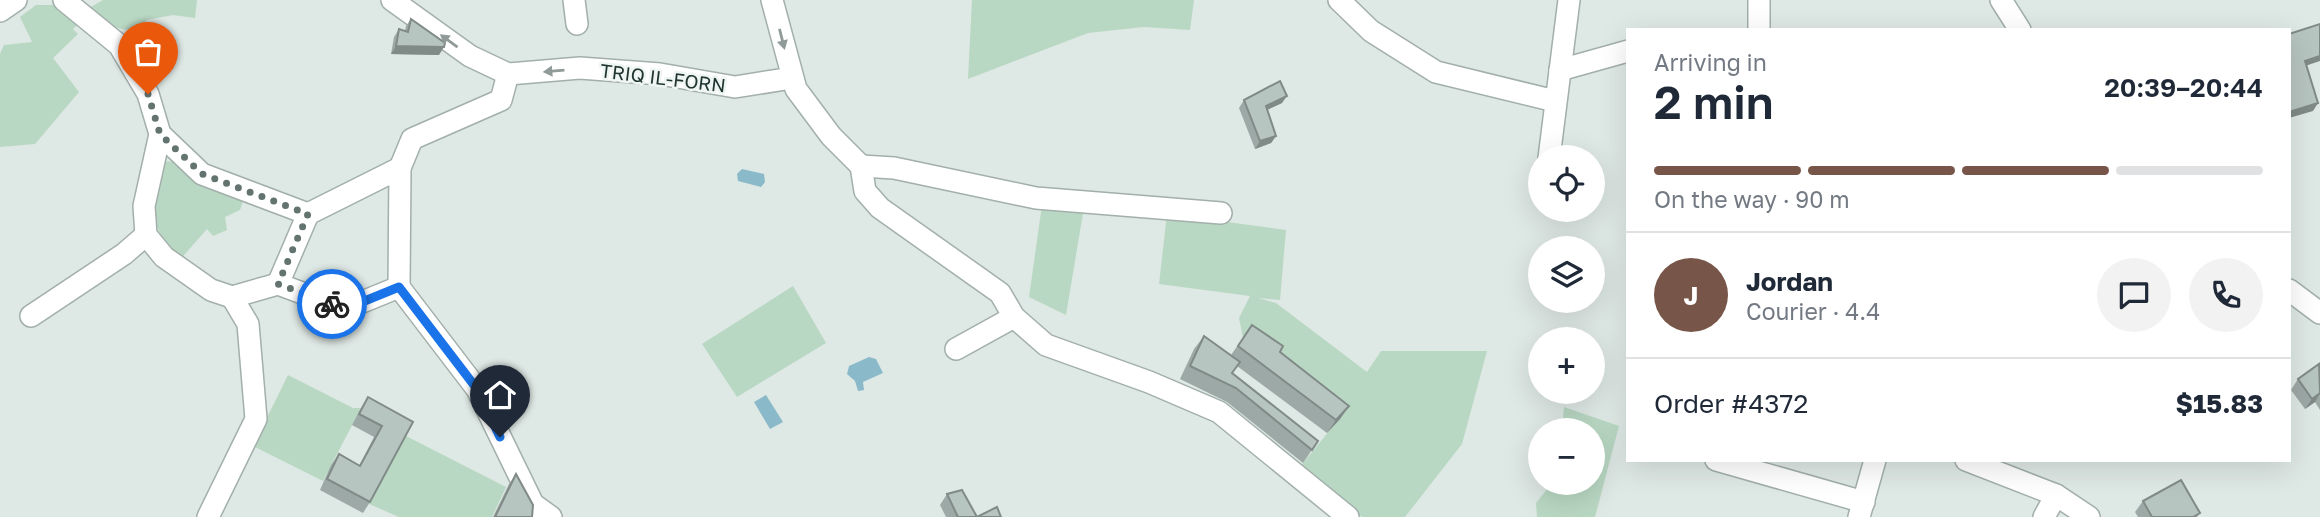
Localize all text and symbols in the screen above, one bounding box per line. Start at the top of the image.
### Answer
pin [118,22,178,94]
one-way arrow [777,28,788,50]
icon: bag [129,33,167,71]
one-way arrow [440,34,458,48]
text: Arriving in [1654,48,1767,76]
street label: TRIQ IL-FORN [599,58,727,97]
one-way arrow [543,66,565,77]
text: 20:39–20:44 [2104,72,2263,103]
text: 2 min [1654,74,1774,129]
map controls [1528,145,1605,495]
button: locate [1528,145,1605,222]
text: On the way · 90 m [1654,185,1850,213]
button: layers [1528,236,1605,313]
button: chat [2097,258,2171,332]
button: phone [2189,258,2263,332]
text: Jordan [1746,266,1833,297]
courier [297,269,367,339]
text: J [1684,280,1698,311]
icon: bike [313,285,351,323]
text: Courier · 4.4 [1746,297,1880,325]
button: + [1528,327,1605,404]
pin [470,365,530,437]
icon: home [481,376,519,414]
text: Order #4372 [1654,388,1808,419]
text: $15.83 [2176,388,2263,419]
button: − [1528,418,1605,495]

